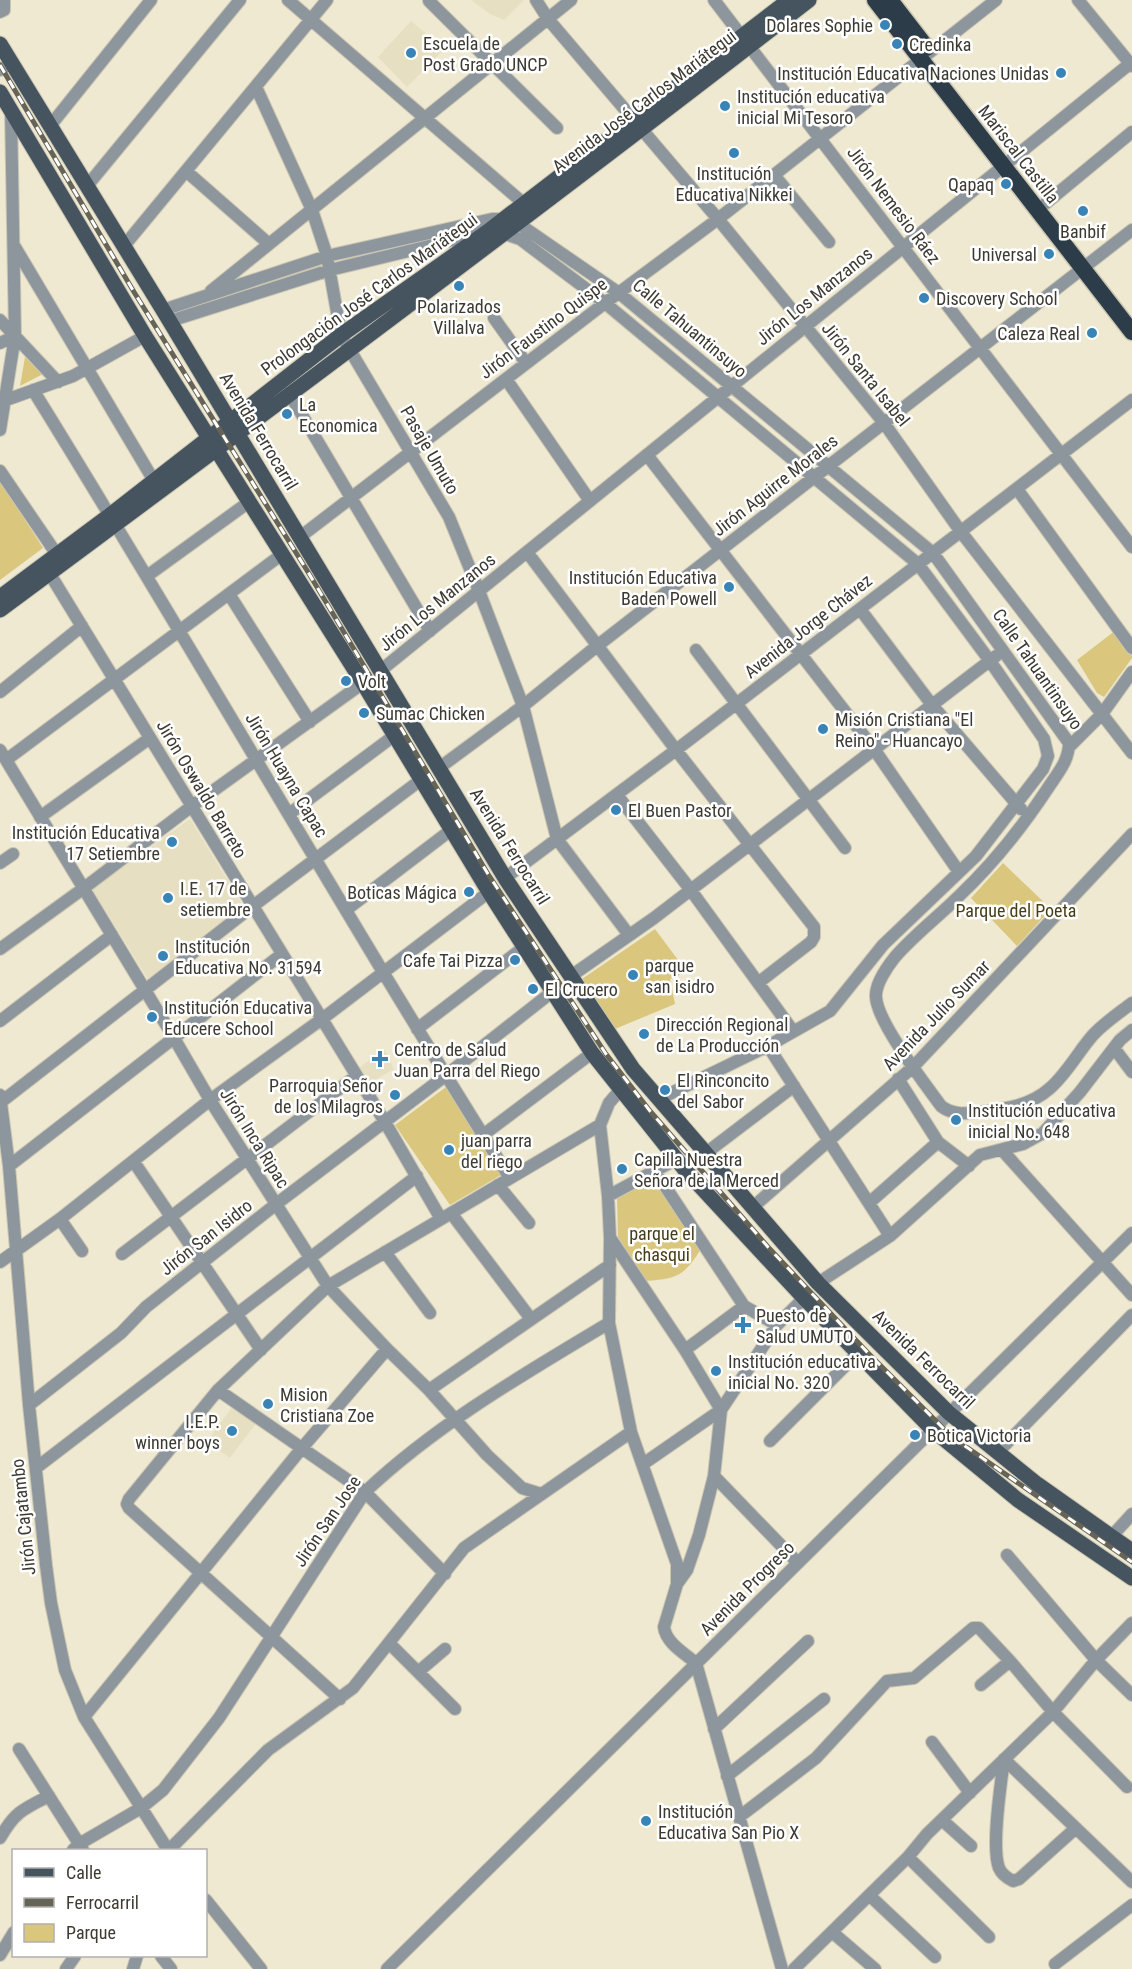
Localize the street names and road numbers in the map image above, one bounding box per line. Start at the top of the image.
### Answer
street label: Avenida José Carlos Mariátegui [548,25,740,177]
street label: Mariscal Castilla [974,101,1064,207]
street label: Jirón Nemesio Ráez [843,142,945,268]
street label: Prolongación José Carlos Mariátegui [257,208,481,380]
street label: Jirón Los Manzanos [752,243,876,349]
street label: Jirón Faustino Quispe [475,273,611,383]
street label: Calle Tahuantinsuyo [629,274,751,382]
street label: Jirón Santa Isabel [818,318,914,430]
street label: Avenida Ferrocarril [216,368,302,494]
street label: Pasaje Umuto [396,402,464,498]
street label: Jirón Aguirre Morales [708,430,842,540]
street label: Jirón Los Manzanos [375,549,499,655]
street label: Avenida Jorge Chávez [740,570,876,682]
street label: Calle Tahuantinsuyo [989,605,1087,733]
street label: Jirón Huayna Capac [241,709,333,841]
street label: Jirón Oswaldo Barreto [152,716,252,862]
street label: Avenida Ferrocarril [466,784,554,908]
street label: Avenida Julio Sumar [878,955,994,1074]
street label: Jirón Inca Ripac [216,1084,294,1192]
street label: Jirón San Isidro [156,1195,256,1279]
street label: Avenida Ferrocarril [869,1305,979,1413]
street label: Jirón Cajatambo [6,1458,40,1576]
street label: Jirón San Jose [289,1472,365,1570]
street label: Avenida Progreso [695,1536,799,1640]

